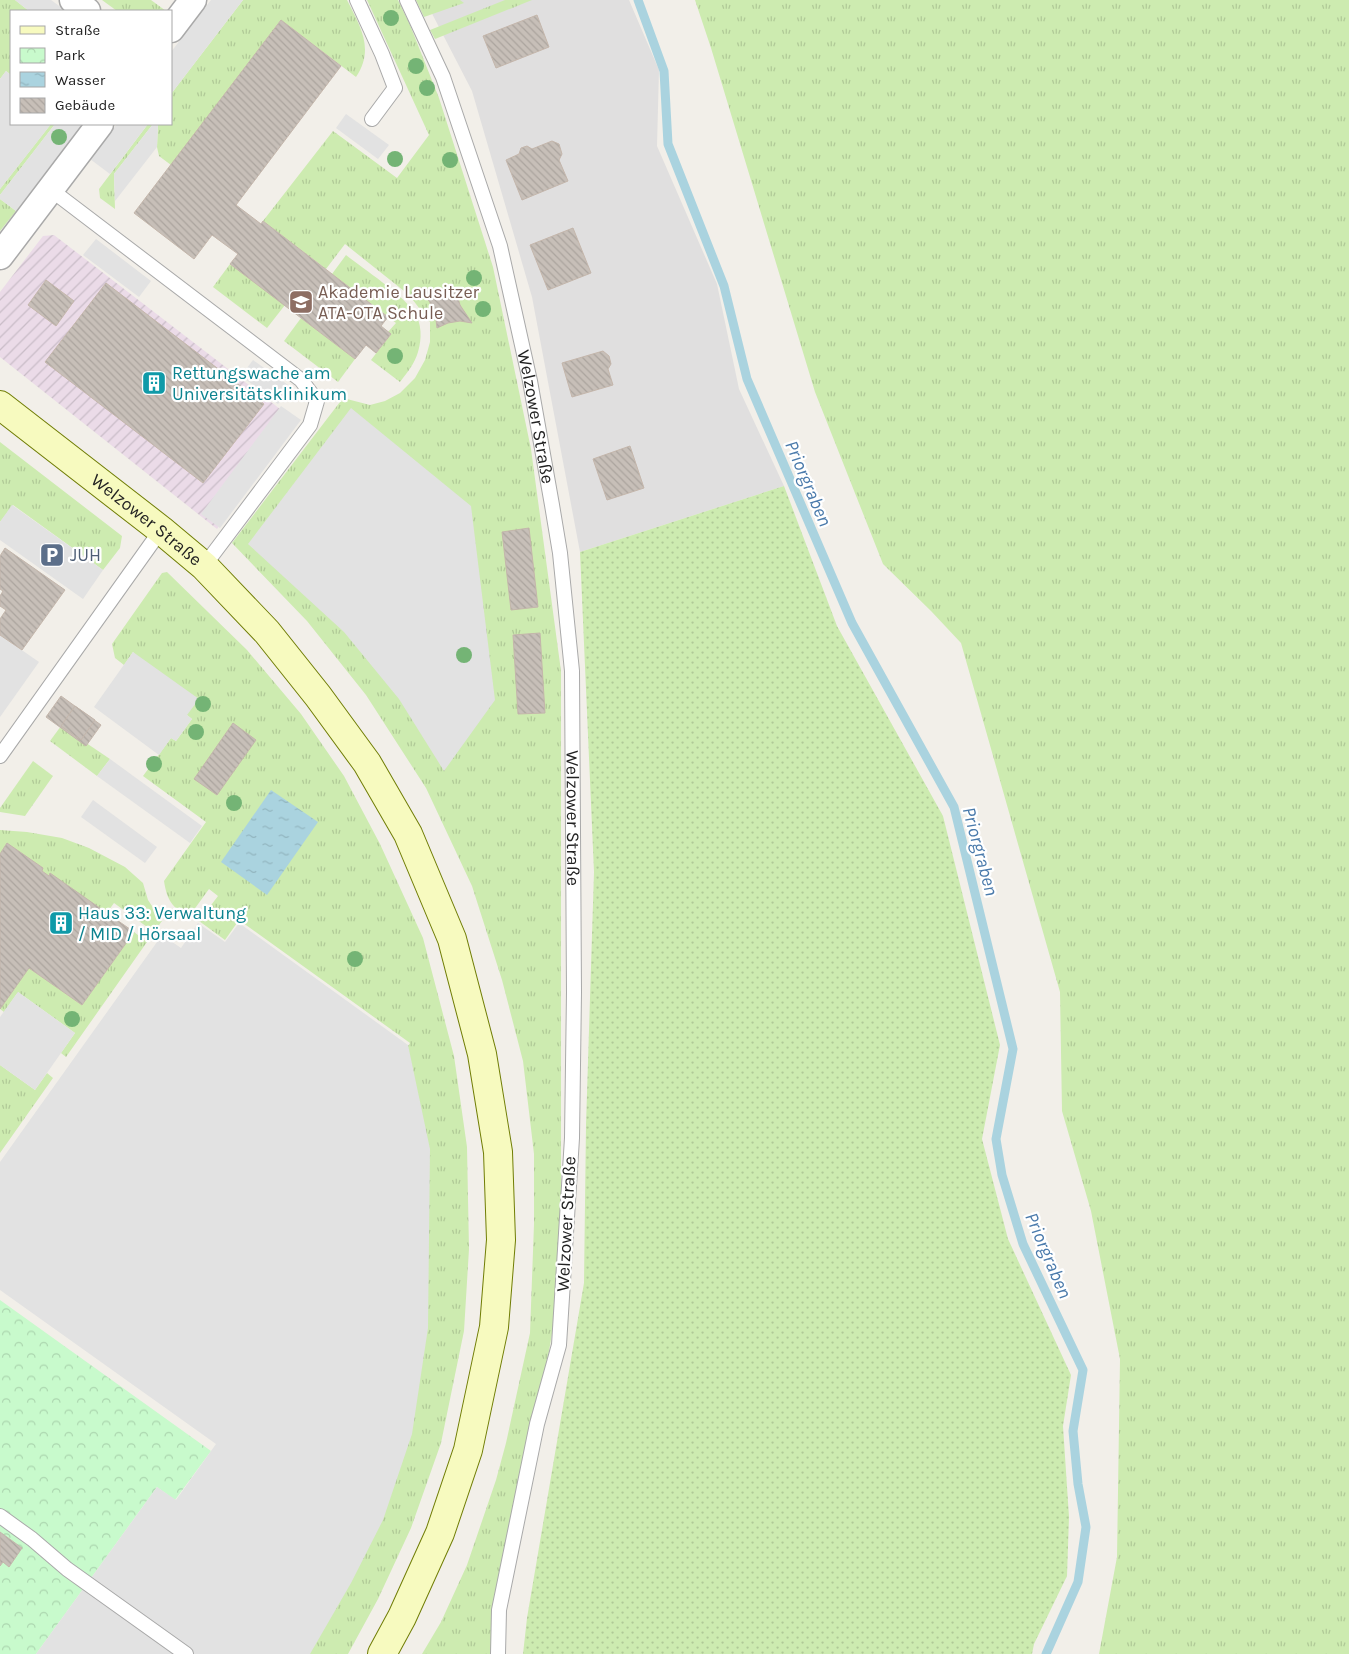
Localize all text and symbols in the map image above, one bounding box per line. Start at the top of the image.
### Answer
legend [10,10,172,125]
text: Straße [55,21,100,39]
text: Park [55,46,85,64]
text: Wasser [55,71,106,89]
text: Gebäude [55,96,115,114]
place label: Akademie Lausitzer ATA-OTA Schule [318,281,480,324]
school or university icon: Akademie Lausitzer ATA-OTA Schule [288,289,314,315]
street label: Welzower Straße [512,348,559,486]
place label: Rettungswache am Universitätsklinikum [172,362,347,405]
building icon: Rettungswache am Universitätsklinikum [141,370,167,396]
water label: Priorgraben [780,437,836,530]
street label: Welzower Straße [87,469,206,571]
parking icon: JUH [39,542,65,568]
place label: JUH [70,544,101,566]
street label: Welzower Straße [561,750,584,886]
water label: Priorgraben [958,804,1002,898]
place label: Haus 33: Verwaltung / MID / Hörsaal [78,902,246,945]
building icon: Haus 33: Verwaltung / MID / Hörsaal [48,910,74,936]
street label: Welzower Straße [551,1156,581,1292]
water label: Priorgraben [1020,1209,1076,1302]

